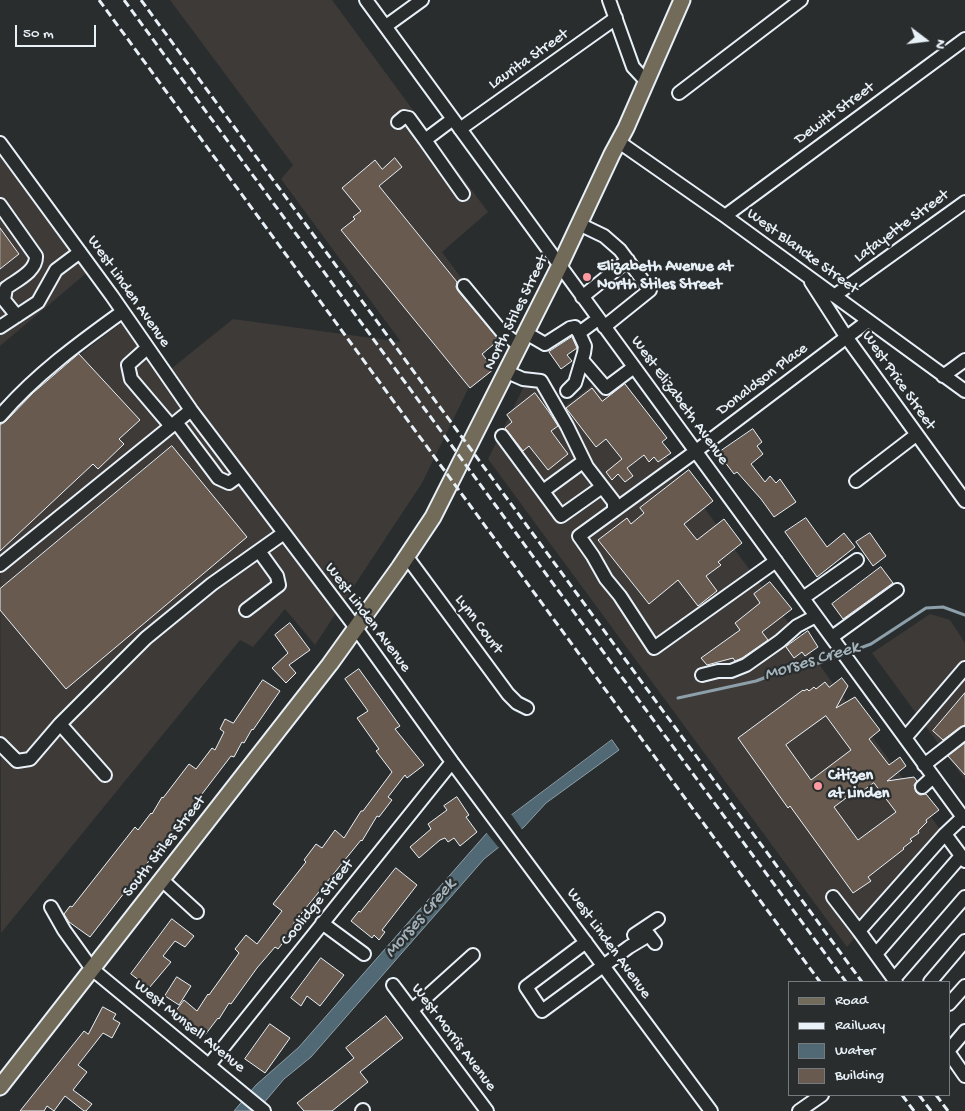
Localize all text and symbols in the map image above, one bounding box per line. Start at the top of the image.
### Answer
scale bar [18,15,99,47]
north arrow [900,15,950,65]
text: 50 m [23,25,54,43]
street label: Laurita Street [485,25,573,95]
text: N [931,37,949,51]
street label: Dewitt Street [791,79,879,149]
street label: Lafayette Street [851,186,953,268]
street label: West Blancke Street [742,205,862,299]
street label: West Linden Avenue [82,232,174,352]
street label: North Stiles Street [481,253,553,373]
place label: Elizabeth Avenue at North Stiles Street [597,258,733,296]
marker: Elizabeth Avenue at North Stiles Street [581,271,593,283]
street label: West Price Street [857,328,939,434]
street label: West Elizabeth Avenue [626,333,732,469]
street label: Donaldson Place [714,340,812,420]
street label: West Linden Avenue [320,559,414,677]
street label: Lynn Court [449,592,507,658]
water label: Morses Creek [762,637,862,687]
place label: Citizen at Linden [828,767,889,805]
marker: Citizen at Linden [812,780,824,792]
street label: South Stiles Street [119,792,211,902]
street label: Coolidge Street [277,856,359,950]
water label: Morses Creek [381,875,461,963]
street label: West Linden Avenue [561,885,655,1003]
street label: West Munsell Avenue [130,976,248,1078]
street label: West Morris Avenue [406,980,500,1096]
legend [788,981,950,1096]
text: Road [835,992,868,1010]
text: Railway [835,1017,885,1035]
text: Water [835,1042,875,1060]
text: Building [835,1067,884,1085]

